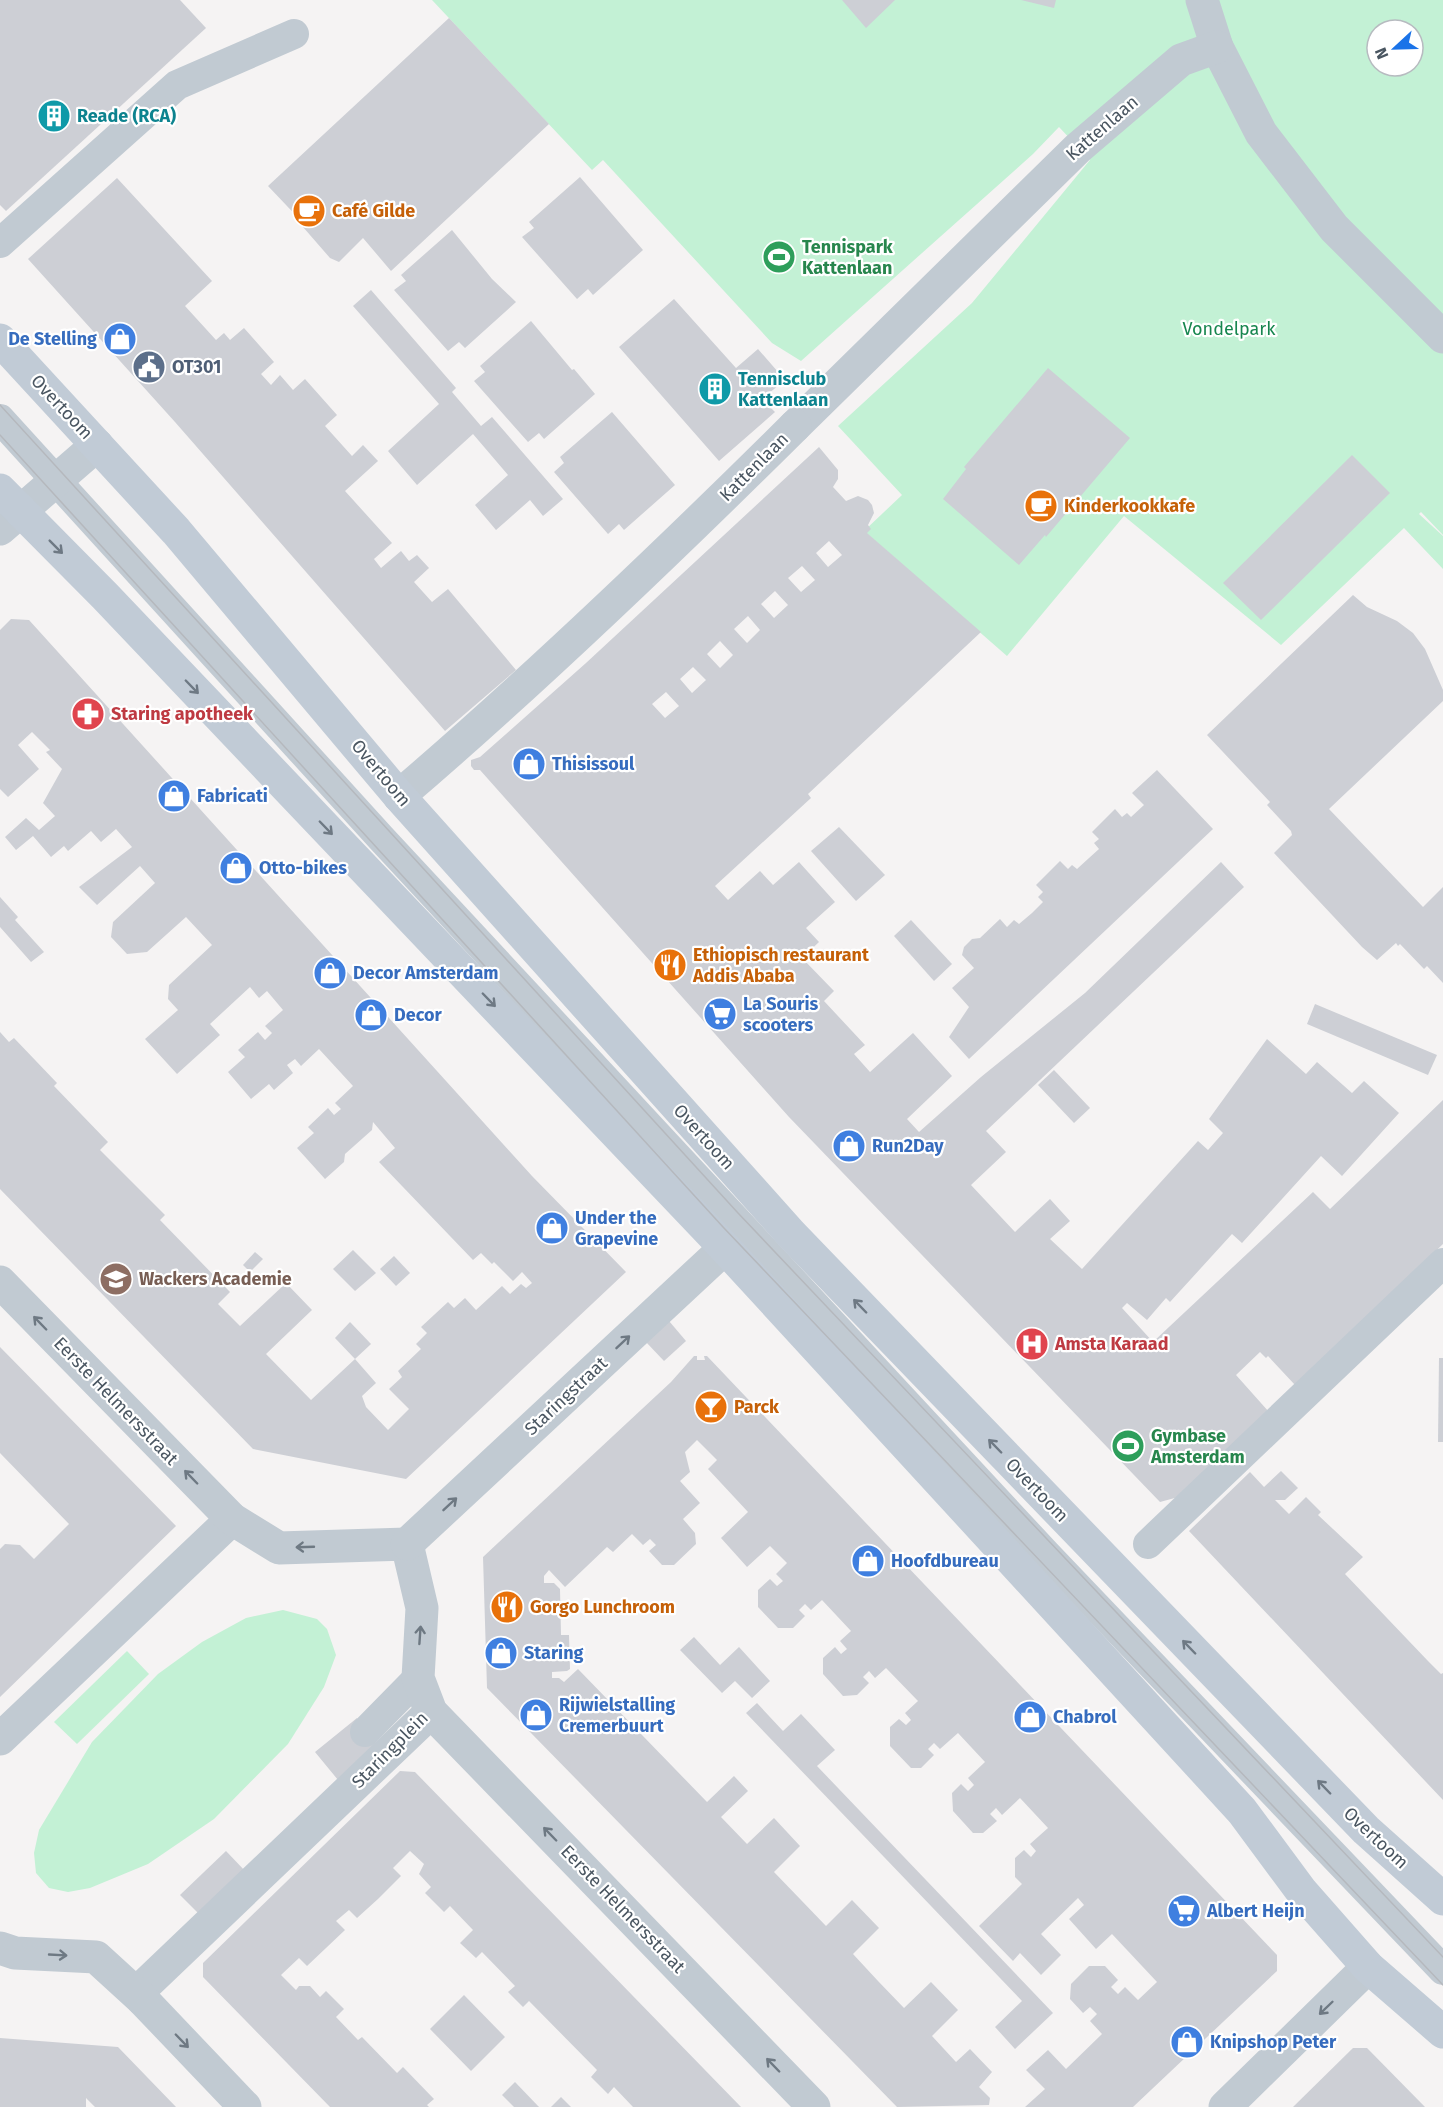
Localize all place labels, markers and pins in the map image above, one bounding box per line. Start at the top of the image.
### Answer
building icon: Reade (RCA) [36,98,72,134]
place label: Reade (RCA) [77,105,176,127]
cafe icon: Café Gilde [291,193,327,229]
place label: Café Gilde [332,200,415,222]
place label: Tennispark Kattenlaan [802,236,894,279]
sports icon: Tennispark Kattenlaan [761,239,797,275]
shop icon: De Stelling [102,321,138,357]
place label: De Stelling [8,328,97,350]
public building icon: OT301 [131,349,167,385]
place label: OT301 [172,356,221,378]
place label: Tennisclub Kattenlaan [738,368,828,411]
building icon: Tennisclub Kattenlaan [697,371,733,407]
cafe icon: Kinderkookkafe [1023,488,1059,524]
place label: Kinderkookkafe [1064,495,1195,517]
pharmacy icon: Staring apotheek [70,696,106,732]
place label: Staring apotheek [111,703,254,725]
shop icon: Thisissoul [511,746,547,782]
place label: Thisissoul [552,753,635,775]
shop icon: Fabricati [156,778,192,814]
place label: Fabricati [197,785,268,807]
shop icon: Otto-bikes [218,850,254,886]
place label: Otto-bikes [259,857,347,879]
place label: Ethiopisch restaurant Addis Ababa [692,944,870,987]
restaurant icon: Ethiopisch restaurant Addis Ababa [652,947,688,983]
shop icon: Decor Amsterdam [312,955,348,991]
place label: Decor Amsterdam [353,962,499,984]
place label: La Souris scooters [743,993,819,1036]
supermarket icon: La Souris scooters [702,996,738,1032]
shop icon: Decor [353,997,389,1033]
place label: Decor [394,1004,442,1026]
shop icon: Run2Day [831,1128,867,1164]
place label: Run2Day [872,1135,944,1157]
place label: Under the Grapevine [575,1207,658,1250]
shop icon: Under the Grapevine [534,1210,570,1246]
school or university icon: Wackers Academie [98,1261,134,1297]
place label: Wackers Academie [139,1268,292,1290]
hospital icon: Amsta Karaad [1014,1326,1050,1362]
place label: Amsta Karaad [1054,1333,1169,1355]
bar icon: Parck [693,1389,729,1425]
place label: Parck [734,1396,780,1418]
place label: Gymbase Amsterdam [1150,1425,1245,1468]
sports icon: Gymbase Amsterdam [1110,1428,1146,1464]
shop icon: Hoofdbureau [850,1543,886,1579]
place label: Hoofdbureau [891,1550,999,1572]
restaurant icon: Gorgo Lunchroom [489,1589,525,1625]
place label: Gorgo Lunchroom [530,1596,675,1618]
shop icon: Staring [483,1635,519,1671]
place label: Staring [524,1642,584,1664]
place label: Rijwielstalling Cremerbuurt [559,1694,675,1737]
shop icon: Rijwielstalling Cremerbuurt [518,1697,554,1733]
shop icon: Chabrol [1012,1699,1048,1735]
place label: Chabrol [1053,1706,1117,1728]
supermarket icon: Albert Heijn [1166,1893,1202,1929]
place label: Albert Heijn [1206,1900,1305,1922]
shop icon: Knipshop Peter [1169,2024,1205,2060]
place label: Knipshop Peter [1210,2031,1337,2053]

